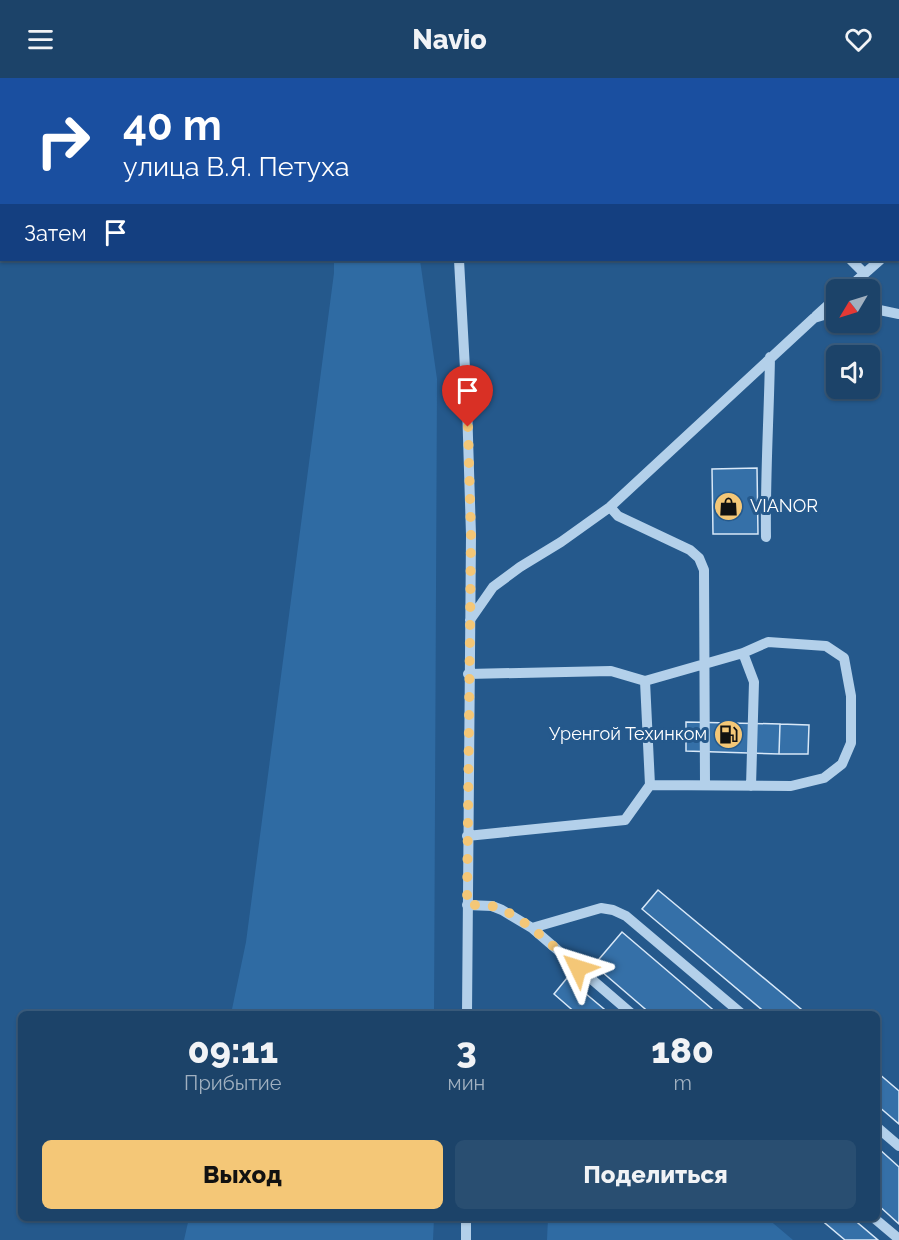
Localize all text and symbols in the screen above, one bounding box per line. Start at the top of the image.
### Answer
icon: menu [24,23,57,56]
icon: heart [842,23,875,56]
text: Navio [412,24,487,55]
text: 40 m [123,101,222,150]
icon: right [24,102,102,180]
text: улица В.Я. Петуха [123,151,349,182]
icon: arrive [99,216,132,249]
text: Затем [24,220,87,246]
north arrow [826,279,880,333]
map controls [826,279,880,399]
button: sound [826,345,880,399]
pin [442,365,493,427]
icon: arrive [451,374,484,407]
shop icon: VIANOR [713,490,745,522]
place label: VIANOR [750,495,818,516]
fuel station icon: Уренгой Техинком [712,718,744,750]
place label: Уренгой Техинком [549,723,707,744]
position arrow [546,936,610,1000]
text: 09:11 [188,1029,278,1071]
text: 3 [456,1029,477,1071]
text: 180 [651,1029,714,1071]
text: Прибытие [184,1071,282,1095]
text: мин [448,1071,485,1095]
text: m [673,1071,692,1095]
button: Выход [42,1140,443,1209]
button: Поделиться [455,1140,856,1209]

